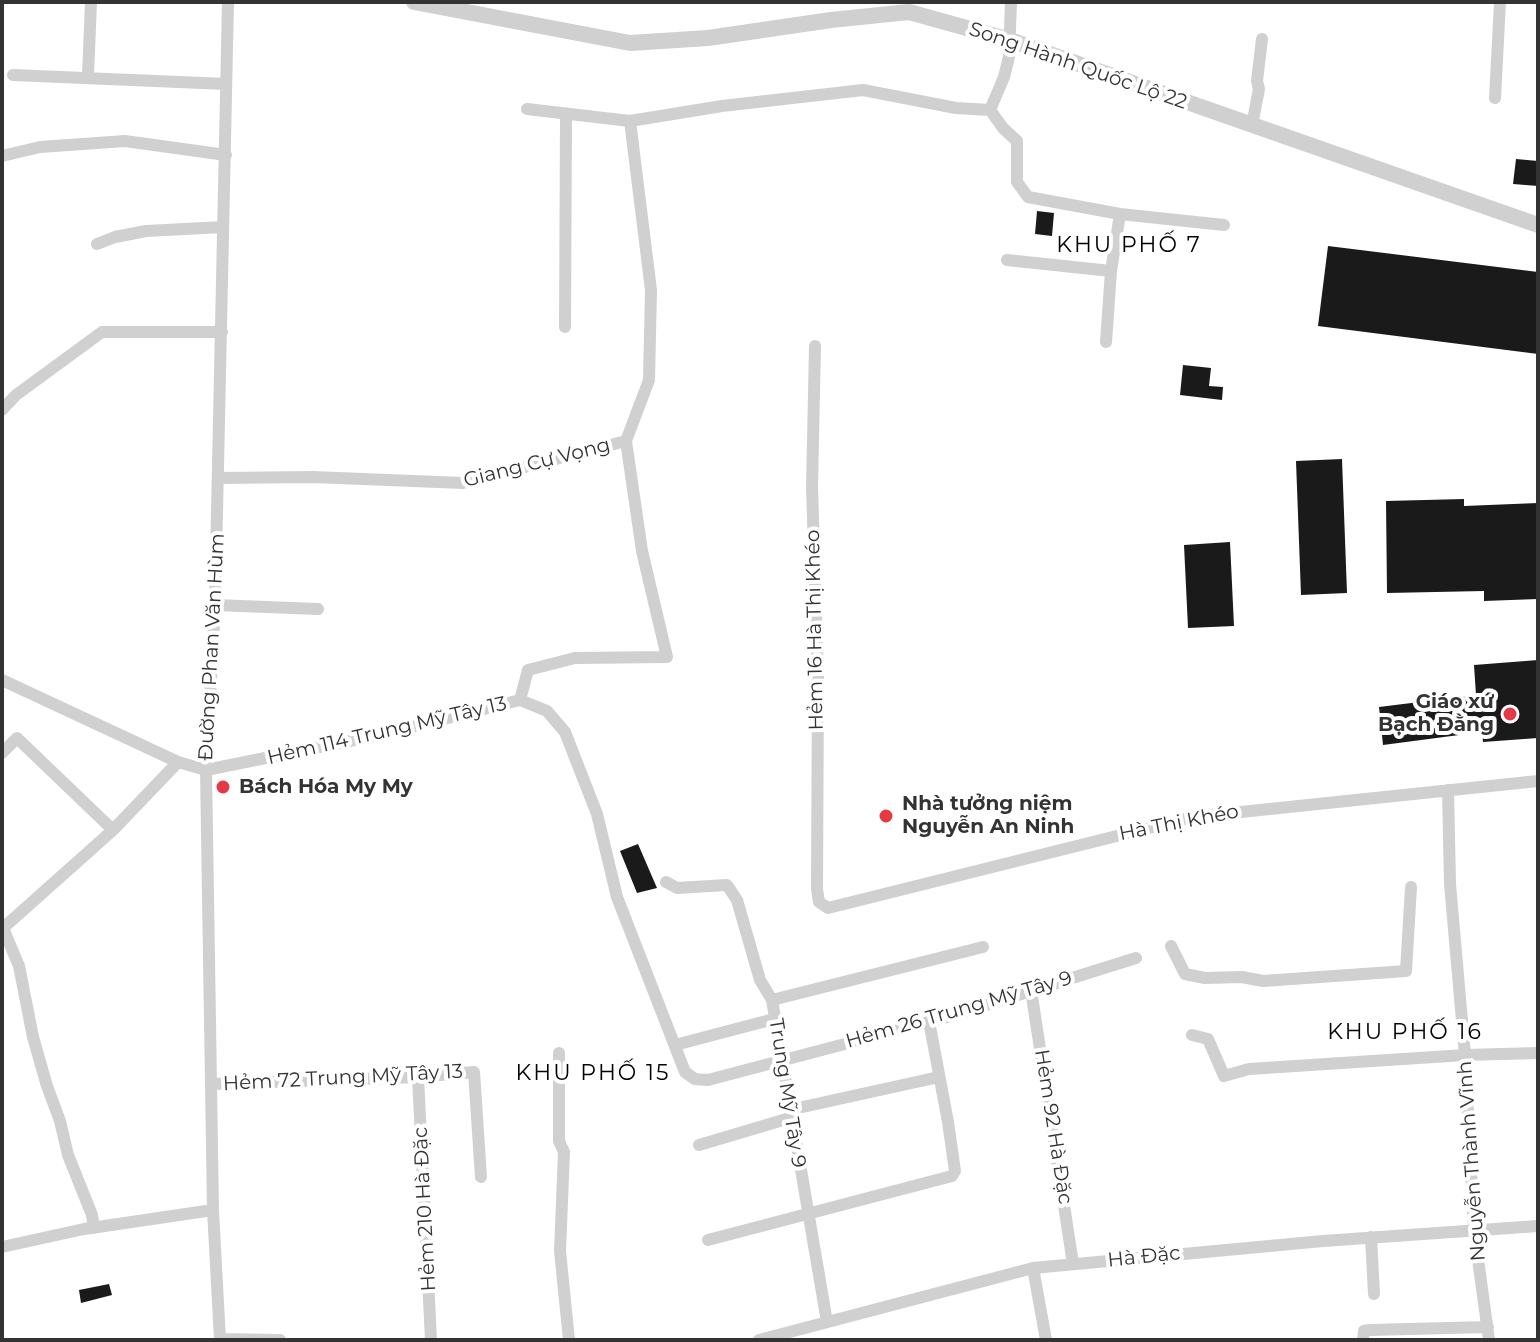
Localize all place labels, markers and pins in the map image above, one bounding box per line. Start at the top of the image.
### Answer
place label: Giáo xứ Bạch Đằng [1378,690,1494,737]
marker: Giáo xứ Bạch Đằng [1501,705,1519,723]
place label: Bách Hóa My My [239,775,413,799]
marker: Bách Hóa My My [214,778,232,796]
place label: Nhà tưởng niệm Nguyễn An Ninh [902,792,1074,839]
marker: Nhà tưởng niệm Nguyễn An Ninh [877,807,895,825]

